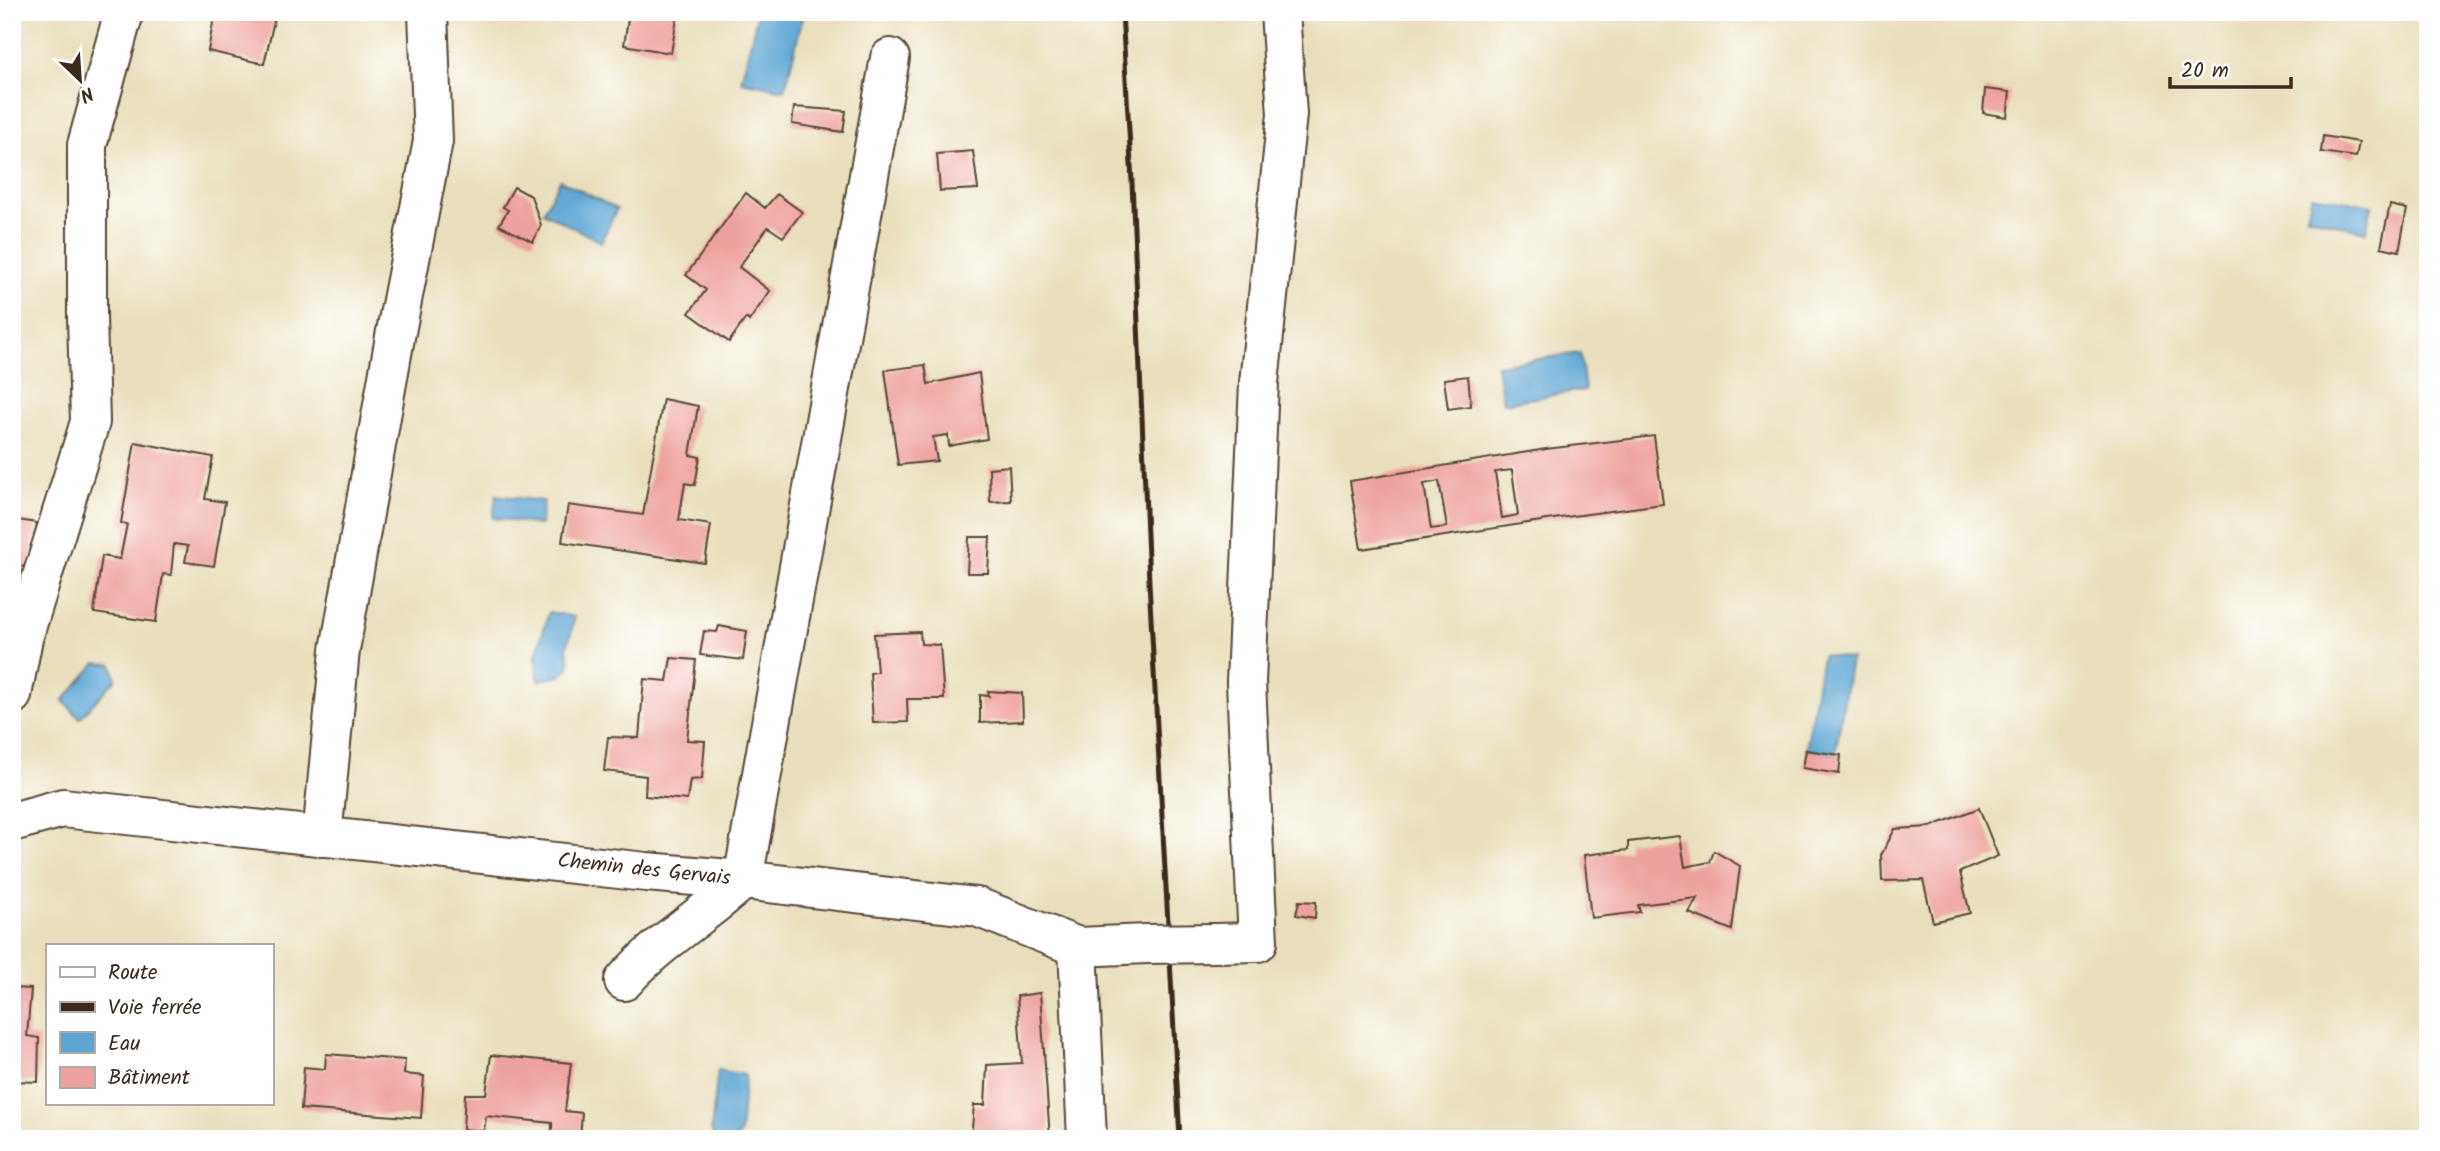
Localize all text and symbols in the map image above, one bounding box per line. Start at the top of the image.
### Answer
north arrow [46,46,116,116]
scale bar [2170,46,2291,90]
text: 20 m [2181,55,2229,88]
text: N [75,77,98,110]
street label: Chemin des Gervais [556,845,732,895]
legend [46,944,273,1106]
text: Route [108,957,158,990]
text: Voie ferrée [108,992,202,1025]
text: Eau [108,1028,140,1061]
text: Bâtiment [108,1062,191,1095]

